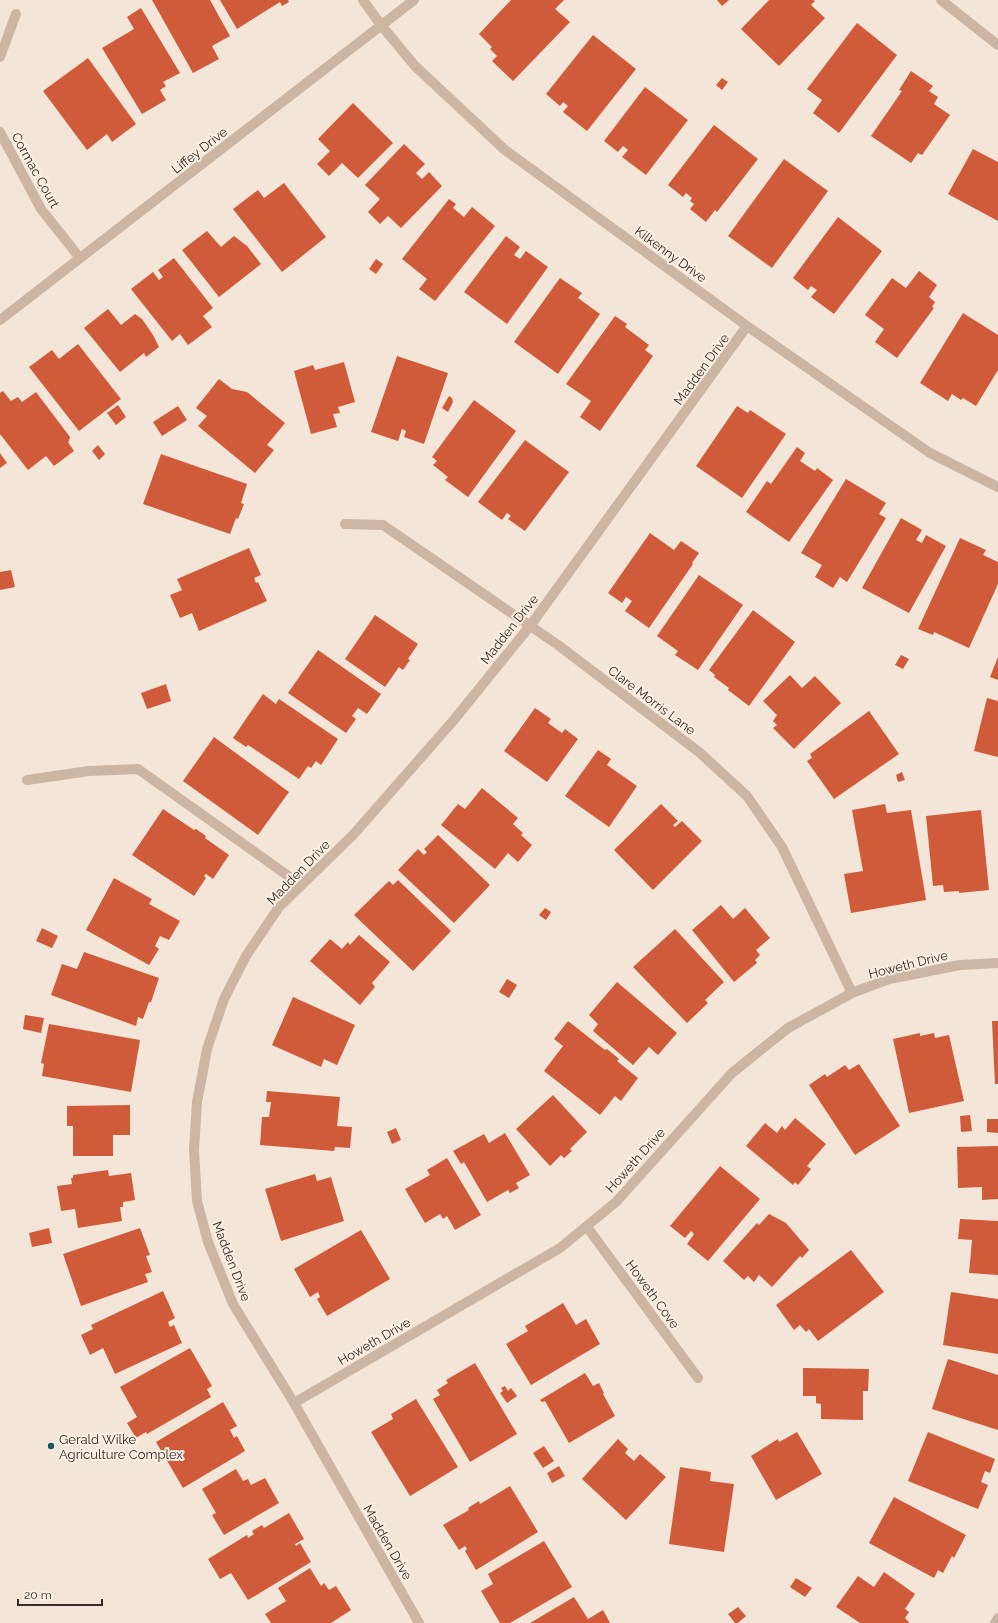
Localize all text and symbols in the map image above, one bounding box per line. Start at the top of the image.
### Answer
street label: Liffey Drive [169,124,230,177]
street label: Cormac Court [9,130,63,211]
street label: Kilkenny Drive [632,223,710,286]
street label: Madden Drive [671,331,732,408]
street label: Madden Drive [478,591,541,667]
street label: Clare Morris Lane [605,663,699,738]
street label: Madden Drive [264,837,333,908]
street label: Howeth Drive [867,947,950,982]
street label: Howeth Drive [603,1125,668,1196]
street label: Madden Drive [209,1219,254,1303]
street label: Howeth Cove [623,1257,683,1332]
street label: Howeth Drive [335,1314,413,1368]
place label: Gerald Wilke Agriculture Complex [59,1432,183,1462]
marker: Gerald Wilke Agriculture Complex [46,1441,56,1451]
street label: Madden Drive [360,1502,415,1583]
scale bar [18,1581,102,1607]
text: 20 m [24,1588,52,1602]

